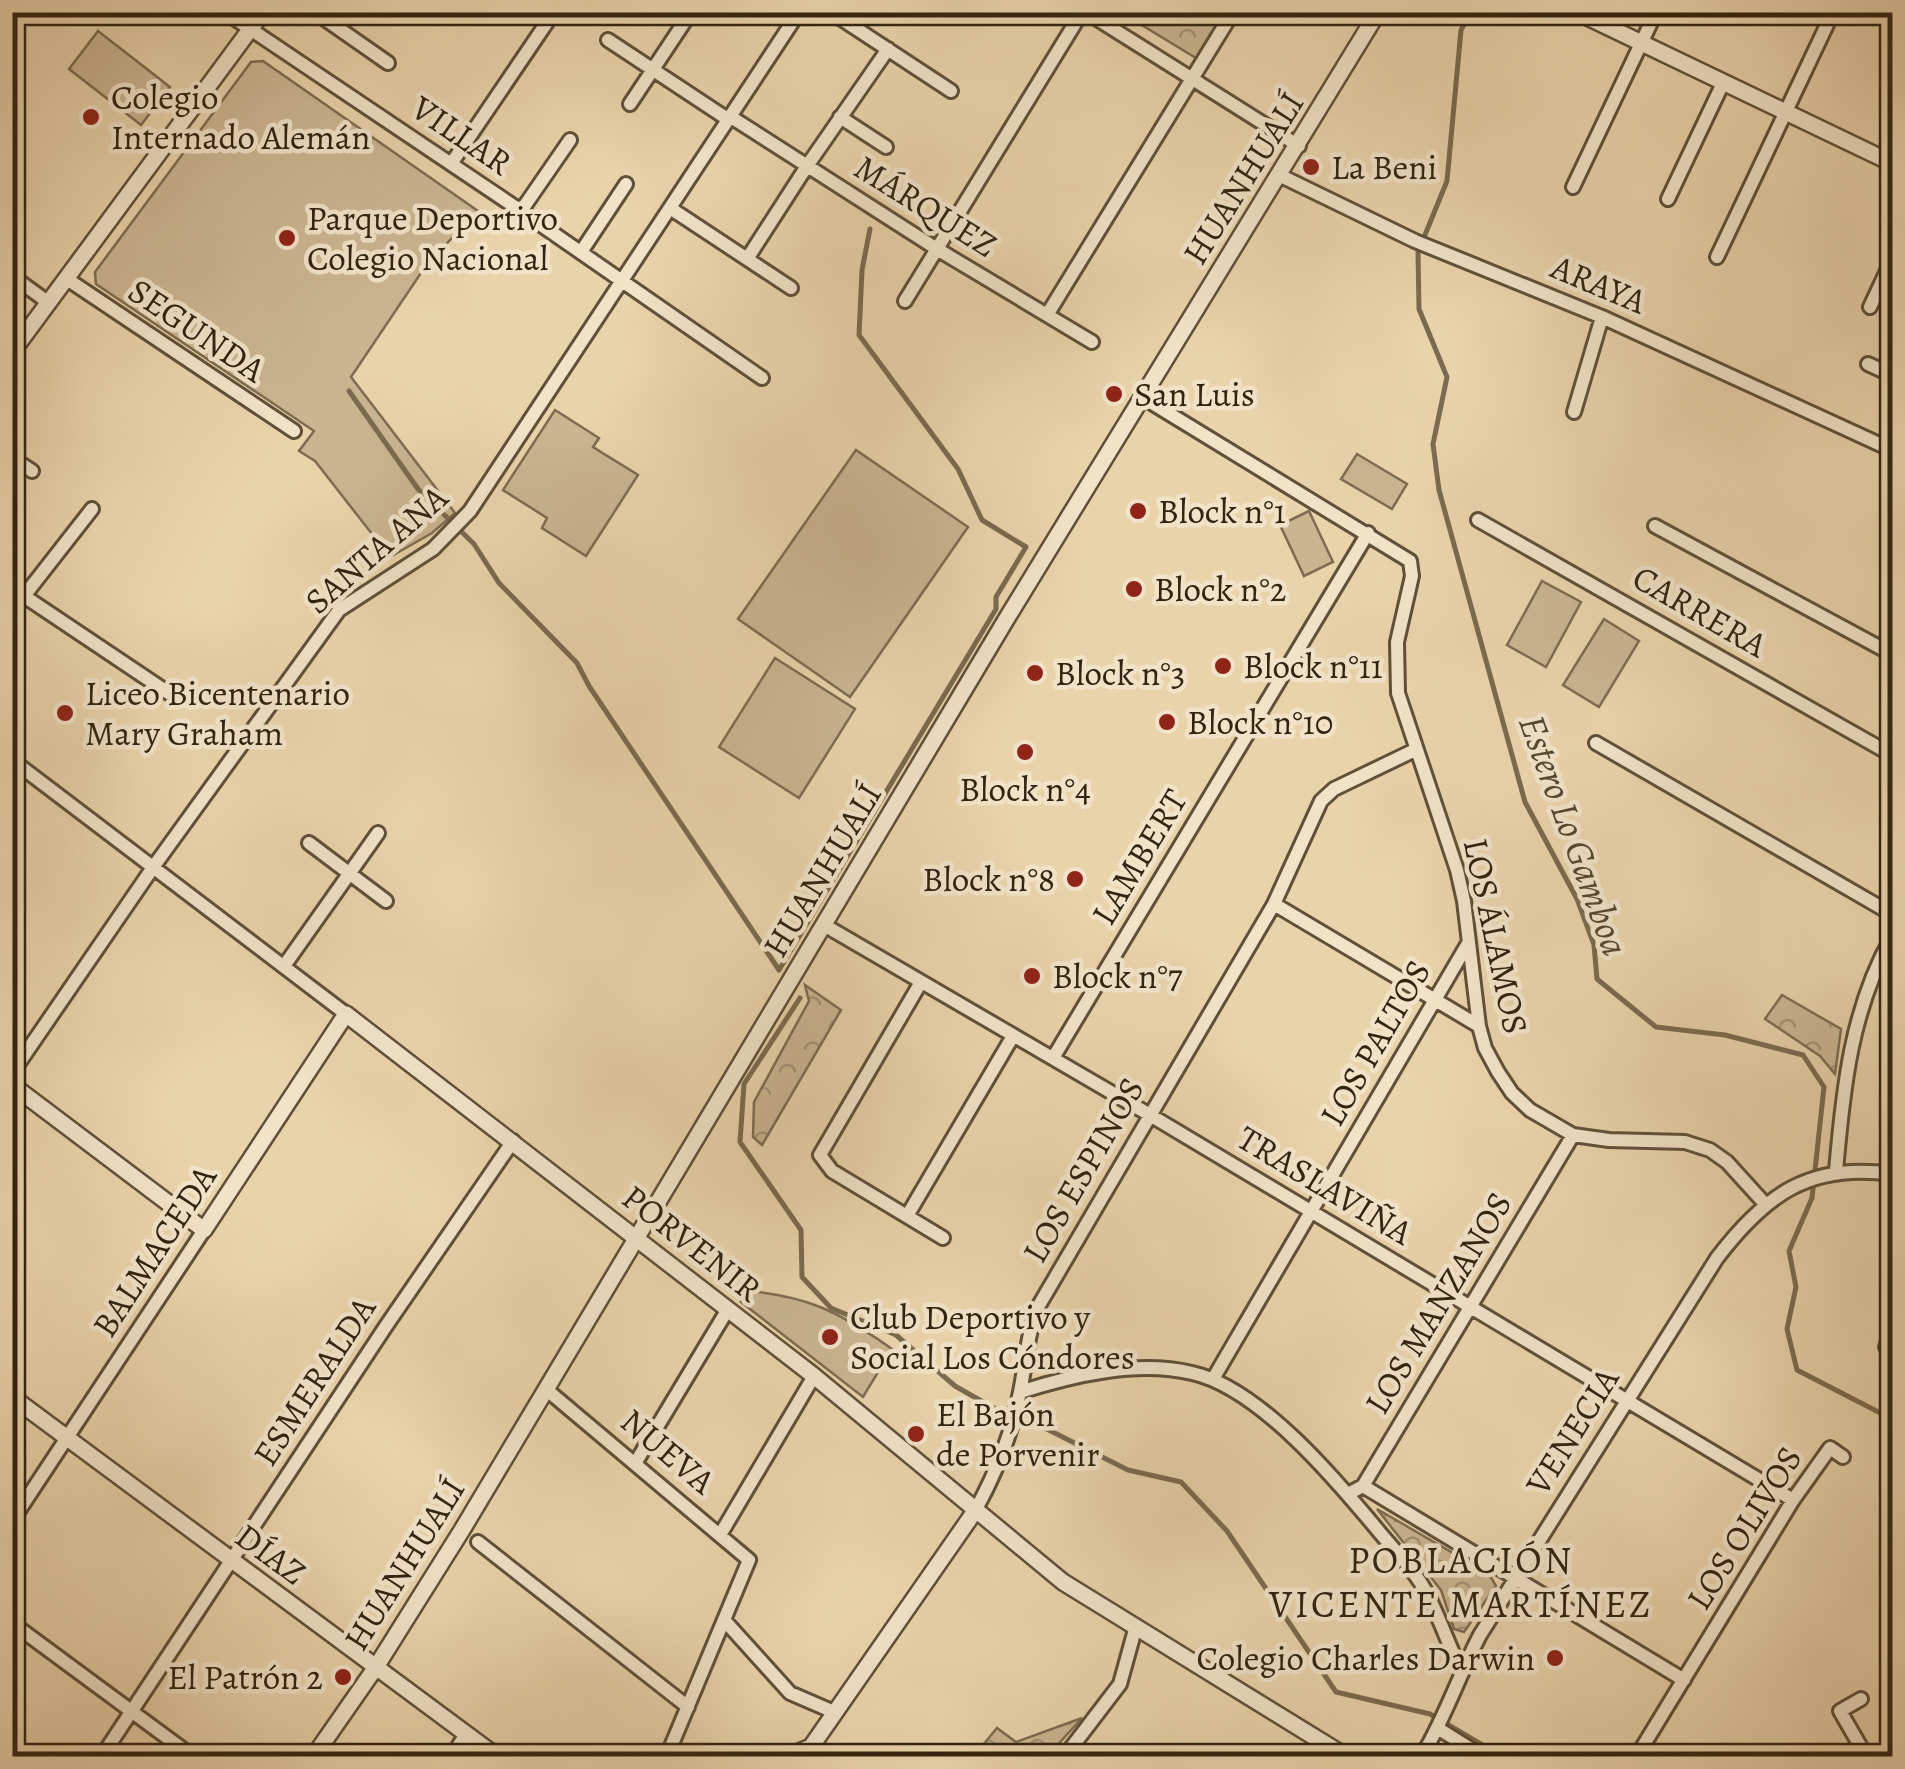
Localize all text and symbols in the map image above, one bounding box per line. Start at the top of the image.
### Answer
place label: Colegio Internado Alemán [111,73,370,161]
street label: HUANHUALÍ [1171,82,1315,274]
street label: VILLAR [402,83,522,186]
marker: Colegio Internado Alemán [80,106,102,128]
street label: MÁRQUEZ [845,143,1007,269]
place label: La Beni [1331,143,1437,191]
marker: La Beni [1300,156,1322,178]
place label: Parque Deportivo Colegio Nacional [307,194,558,282]
marker: Parque Deportivo Colegio Nacional [276,227,298,249]
street label: ARAYA [1543,242,1654,326]
street label: SEGUNDA [119,267,275,394]
place label: San Luis [1134,370,1255,418]
marker: San Luis [1103,383,1125,405]
street label: SANTA ANA [294,473,458,624]
place label: Block n°1 [1158,487,1286,535]
marker: Block n°1 [1127,500,1149,522]
street label: CARRERA [1624,553,1776,669]
place label: Block n°2 [1154,565,1286,613]
marker: Block n°2 [1123,578,1145,600]
place label: Block n°11 [1243,642,1383,690]
place label: Block n°3 [1055,649,1185,697]
marker: Block n°11 [1212,655,1234,677]
marker: Block n°3 [1024,662,1046,684]
place label: Liceo Bicentenario Mary Graham [85,669,350,757]
place label: Block n°10 [1187,698,1333,746]
marker: Liceo Bicentenario Mary Graham [54,702,76,724]
water label: Estero Lo Gamboa [1506,707,1642,963]
marker: Block n°10 [1156,711,1178,733]
marker: Block n°4 [1014,741,1036,763]
place label: Block n°4 [959,765,1091,813]
street label: HUANHUALÍ [751,774,893,966]
street label: LAMBERT [1080,780,1198,934]
street label: LOS ÁLAMOS [1452,834,1540,1038]
place label: Block n°8 [922,855,1055,903]
marker: Block n°8 [1064,868,1086,890]
street label: LOS PALTOS [1308,951,1442,1135]
place label: Block n°7 [1052,952,1183,1000]
marker: Block n°7 [1021,965,1043,987]
street label: LOS ESPINOS [1011,1069,1155,1271]
street label: TRASLAVIÑA [1228,1114,1422,1256]
street label: BALMACEDA [80,1155,228,1346]
street label: PORVENIR [612,1173,772,1313]
street label: LOS MANZANOS [1353,1183,1523,1423]
street label: ESMERALDA [241,1286,387,1475]
place label: Club Deportivo y Social Los Cóndores [850,1293,1135,1381]
marker: Club Deportivo y Social Los Cóndores [819,1326,841,1348]
street label: VENECIA [1514,1358,1630,1505]
place label: El Bajón de Porvenir [936,1390,1100,1478]
street label: NUEVA [610,1397,726,1505]
marker: El Bajón de Porvenir [905,1423,927,1445]
street label: LOS OLIVOS [1675,1437,1813,1619]
street label: HUANHUALÍ [332,1468,476,1660]
street label: DÍAZ [226,1512,316,1596]
district label: POBLACIÓN VICENTE MARTÍNEZ [1268,1534,1653,1630]
place label: Colegio Charles Darwin [1197,1634,1535,1682]
marker: Colegio Charles Darwin [1544,1647,1566,1669]
place label: El Patrón 2 [167,1653,323,1701]
marker: El Patrón 2 [332,1666,354,1688]

